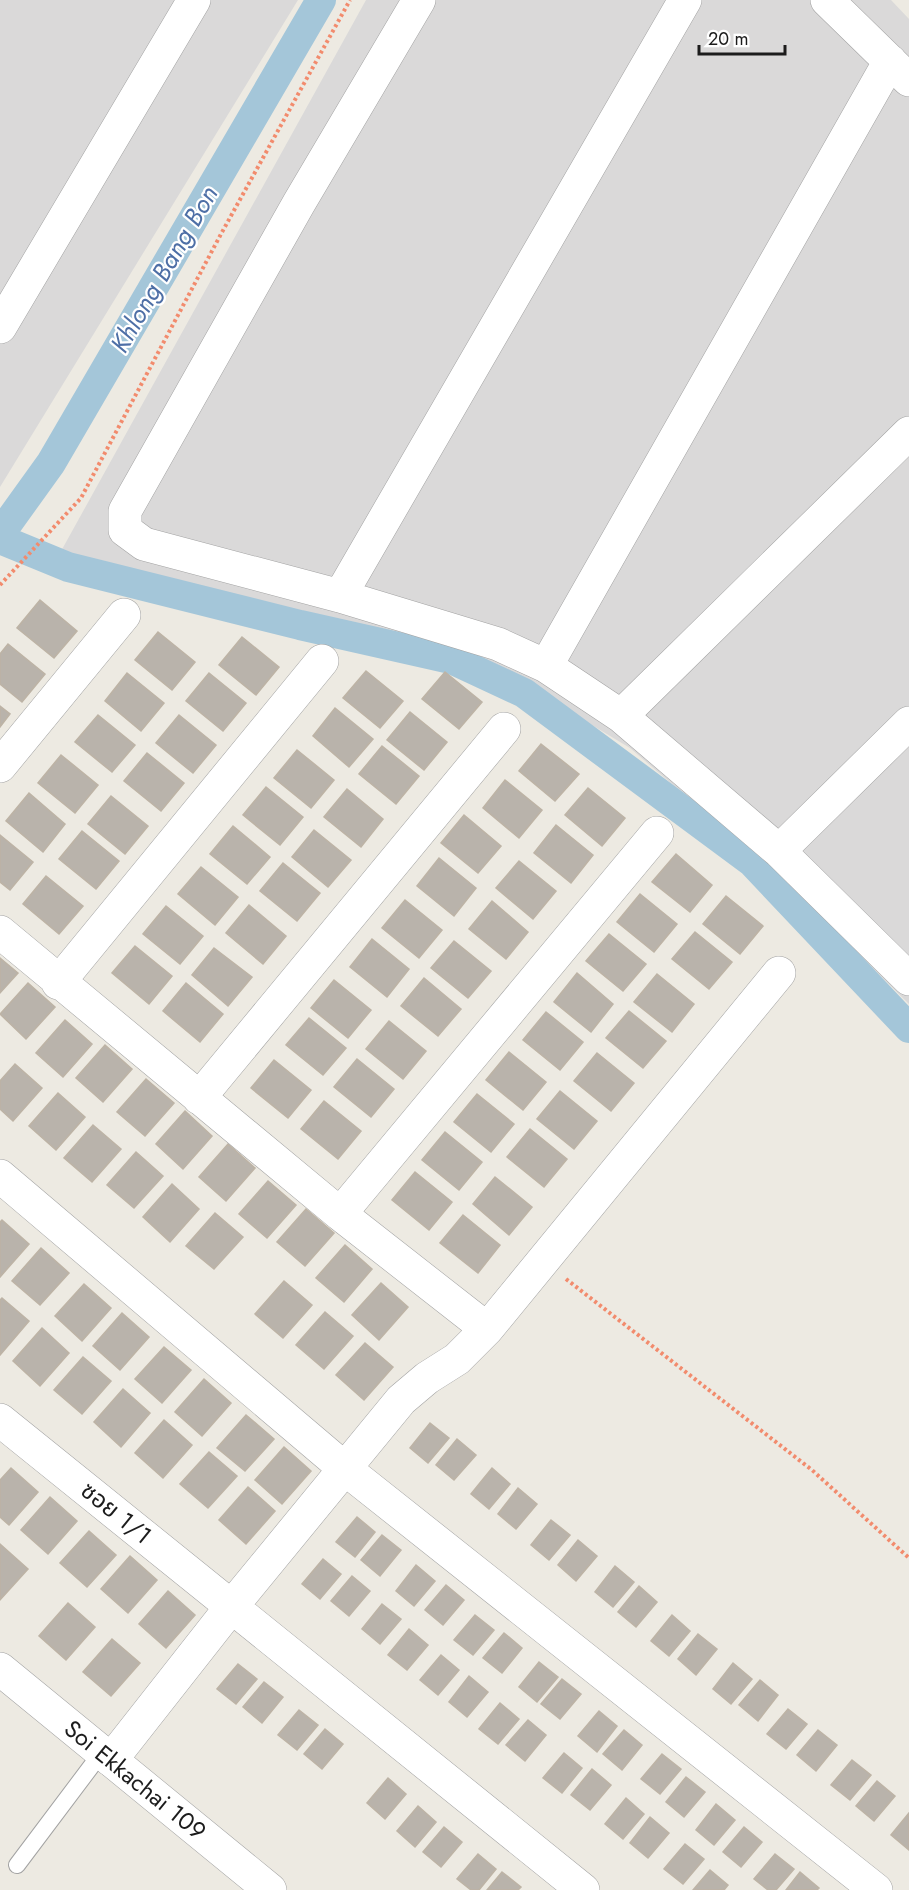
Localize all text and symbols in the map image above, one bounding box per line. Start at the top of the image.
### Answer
scale bar [699,18,784,56]
text: 20 m [708,26,748,52]
water label: Khlong Bang Bon [101,178,227,360]
street label: ซอย 1/1 [73,1473,159,1552]
street label: Soi Ekkachai 109 [57,1711,214,1848]

